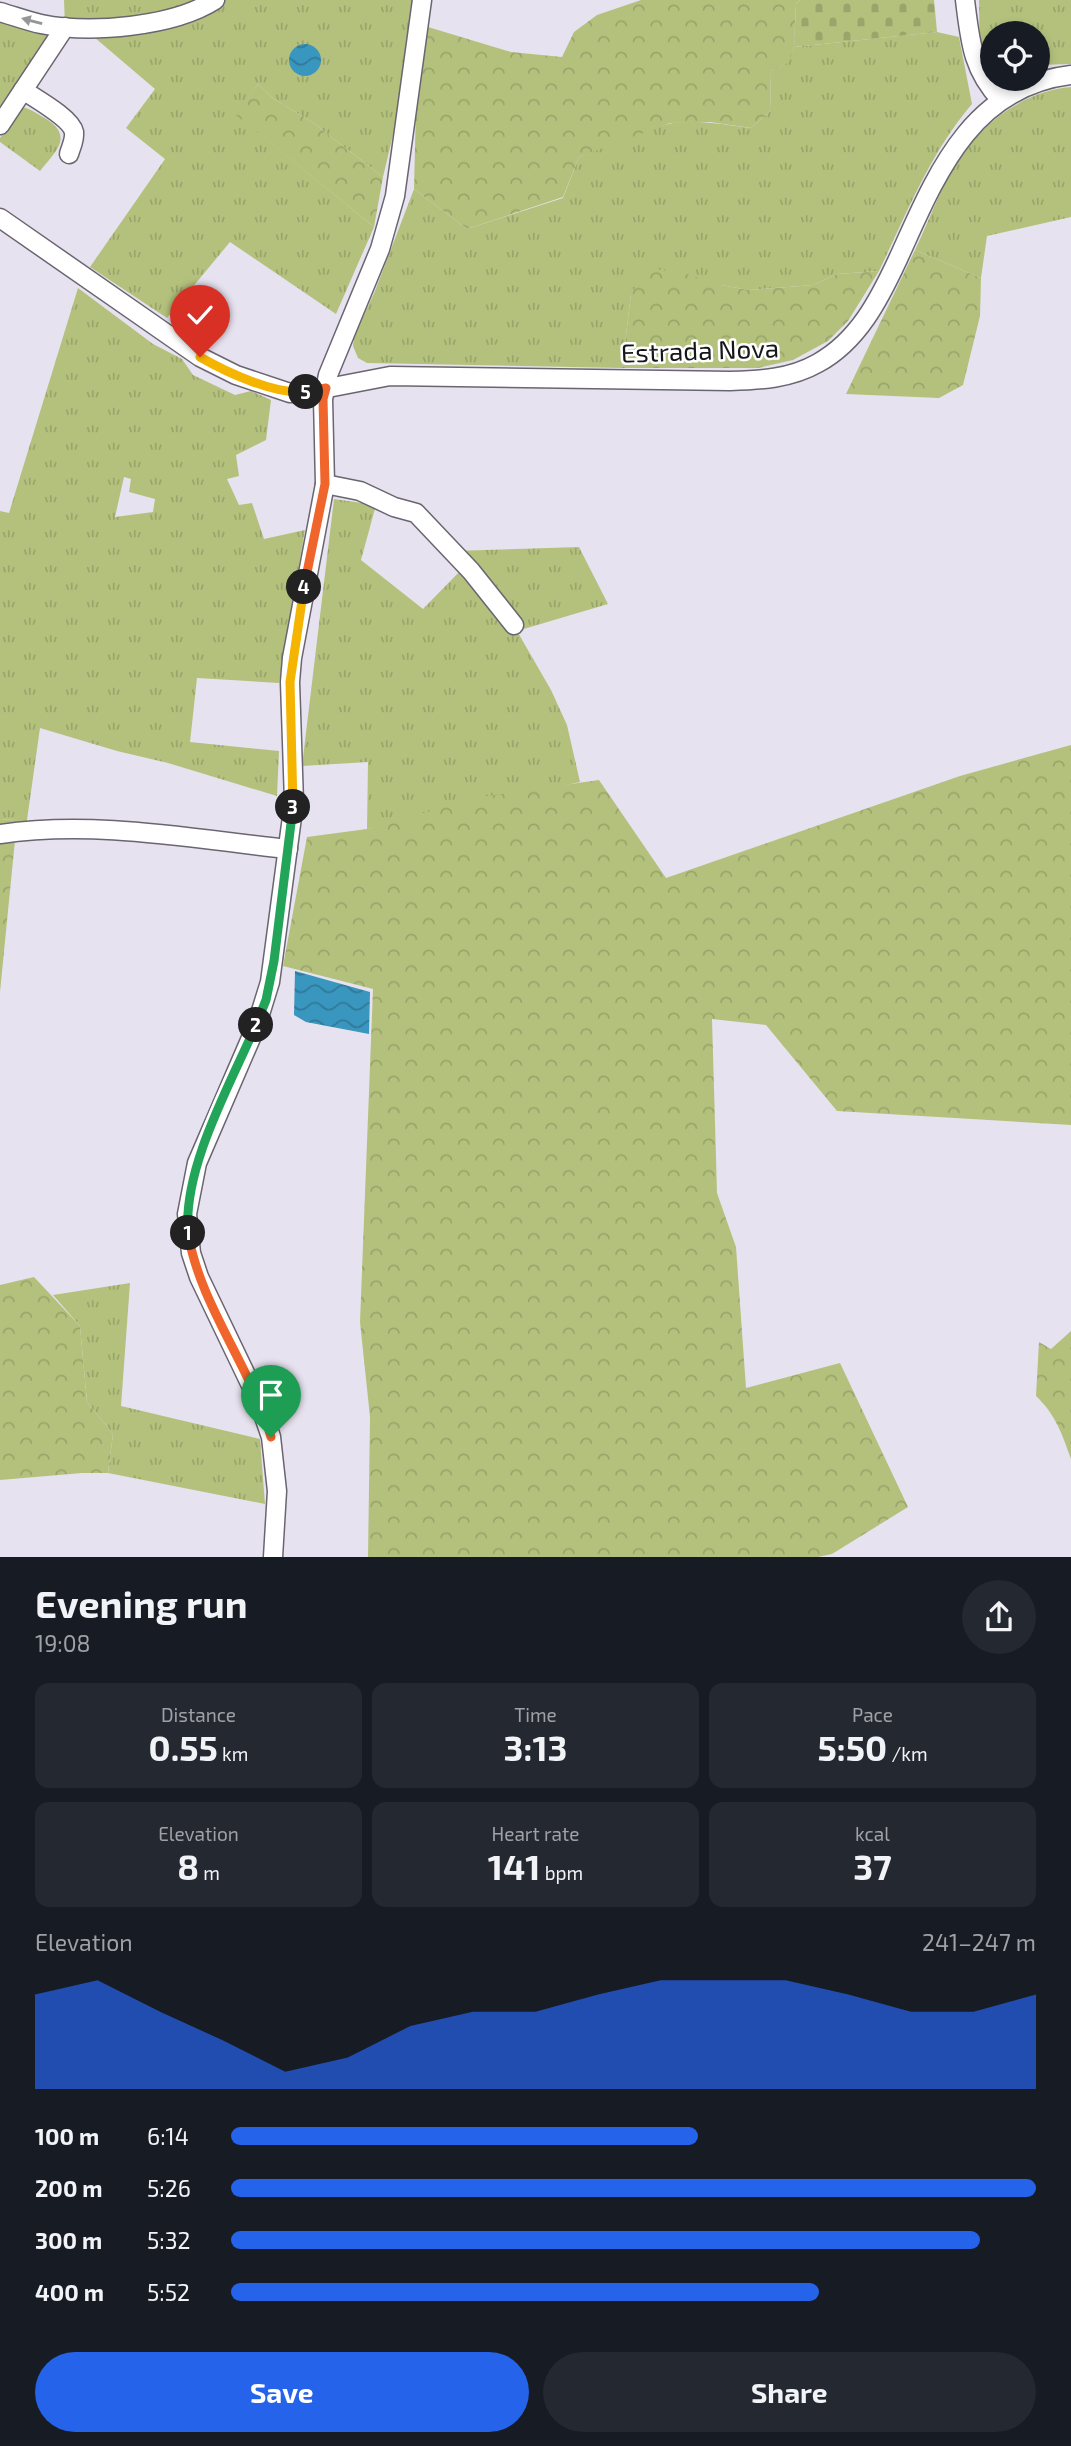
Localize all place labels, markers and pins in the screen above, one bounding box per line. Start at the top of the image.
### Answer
pin [170,285,230,357]
pin: 5 [288,374,324,410]
pin: 4 [286,570,322,604]
pin: 3 [276,790,310,824]
pin: 2 [238,1007,274,1042]
pin: 1 [170,1216,206,1250]
pin [241,1365,301,1437]

